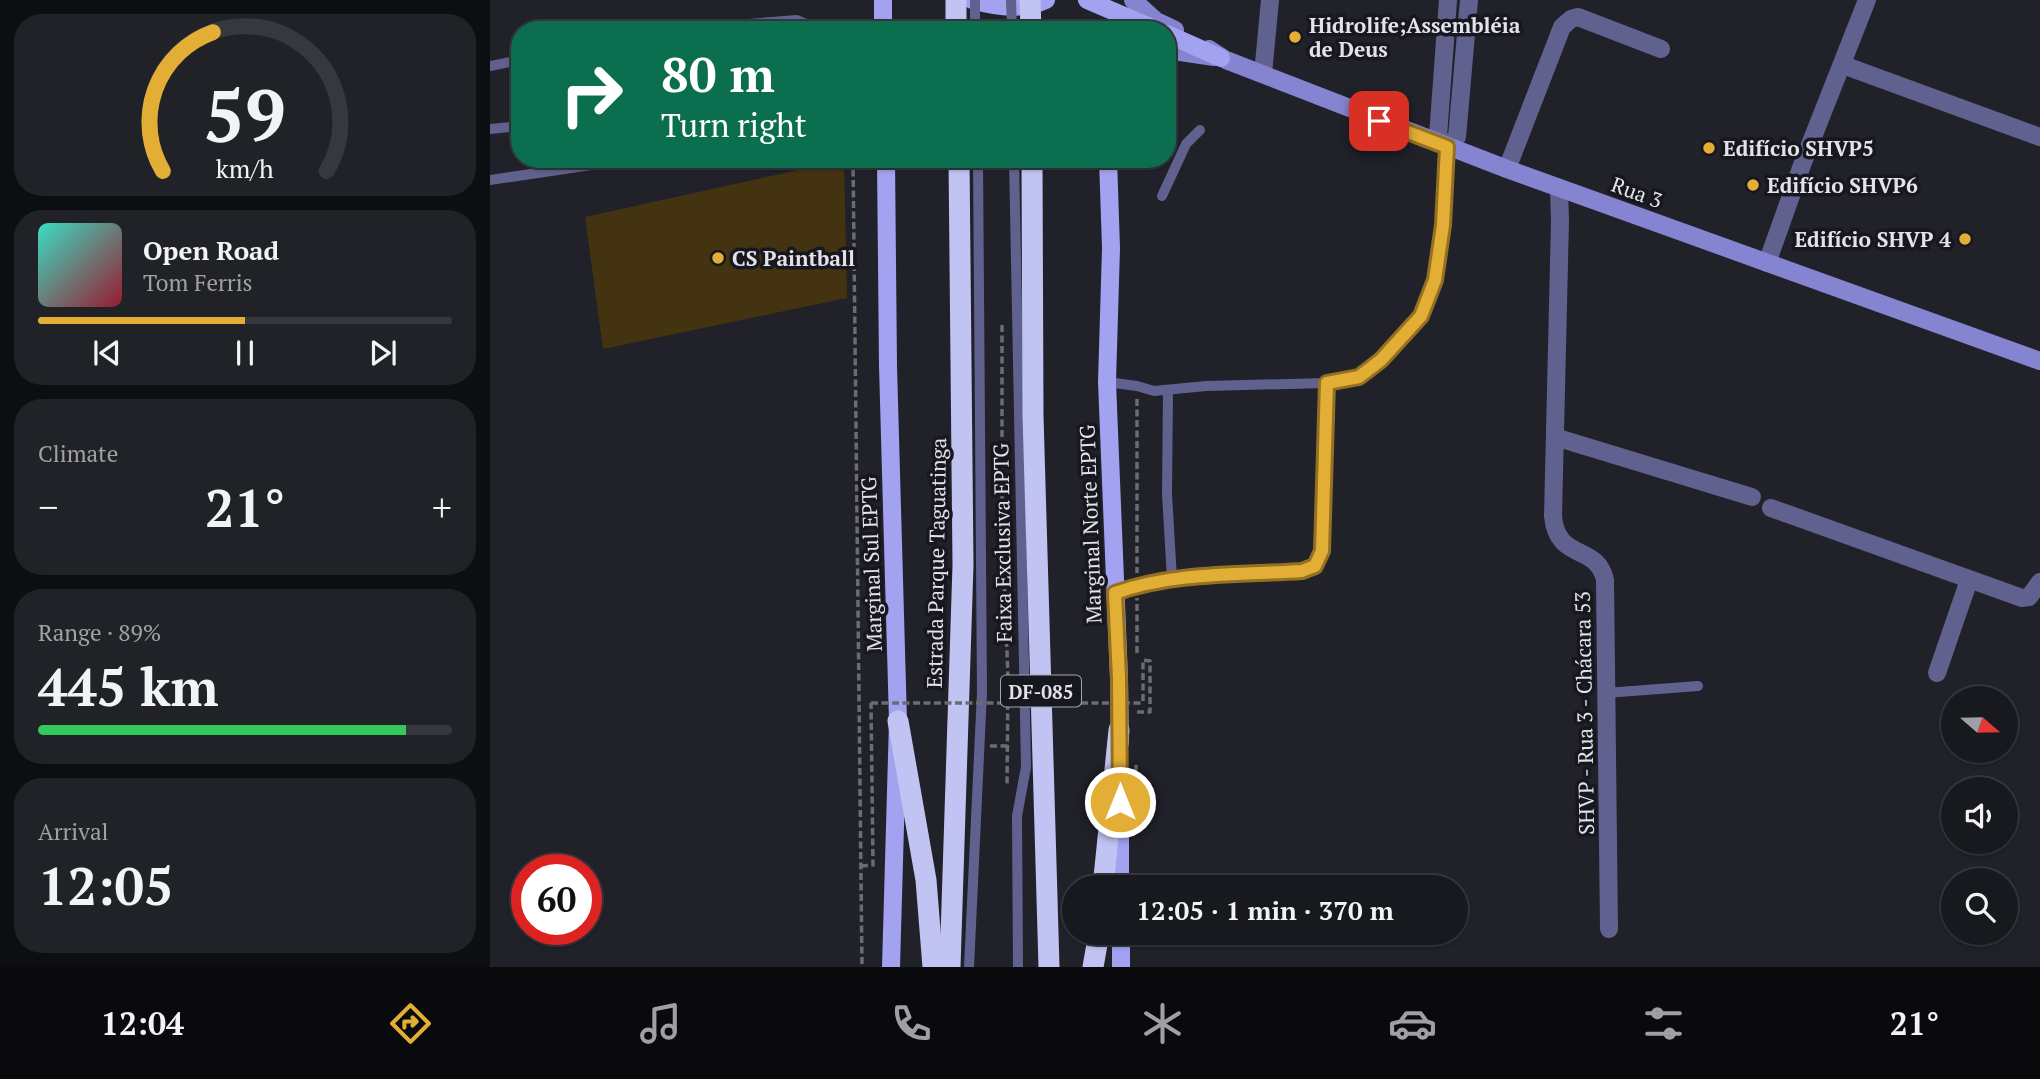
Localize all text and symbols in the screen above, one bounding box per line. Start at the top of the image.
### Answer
place label: Hidrolife;Assembléia de Deus [1309,11,1521,63]
marker: Hidrolife;Assembléia de Deus [1287,29,1303,45]
text: 80 m [661,41,775,106]
icon: right [546,49,637,140]
text: 59 [204,65,286,162]
pin [1349,91,1409,151]
icon: arrive [1360,102,1398,140]
text: Turn right [661,104,807,146]
place label: Edifício SHVP5 [1723,134,1874,162]
marker: Edifício SHVP5 [1701,140,1717,156]
text: km/h [216,152,274,185]
street label: Rua 3 [1608,170,1666,214]
place label: Edifício SHVP6 [1767,171,1918,199]
marker: Edifício SHVP6 [1745,177,1761,193]
place label: Edifício SHVP 4 [1794,225,1951,253]
marker: Edifício SHVP 4 [1957,231,1973,247]
text: Open Road [143,233,279,267]
place label: CS Paintball [732,244,855,272]
marker: CS Paintball [710,250,726,266]
text: Tom Ferris [143,267,253,298]
icon: previous [88,334,126,372]
icon: pause [226,334,264,372]
icon: next [364,334,402,372]
street label: Marginal Norte EPTG [1073,424,1107,624]
street label: Estrada Parque Taguatinga [920,437,952,688]
text: Climate [38,438,118,469]
street label: Faixa Exclusiva EPTG [986,443,1018,643]
text: 21° [205,473,285,542]
street label: Marginal Sul EPTG [854,475,888,652]
text: − [38,482,58,532]
text: + [432,482,452,532]
street label: SHVP - Rua 3 - Chácara 53 [1568,591,1600,835]
text: Range · 89% [38,617,161,648]
text: 445 km [38,652,219,721]
road number: DF-085 [1001,676,1081,706]
north arrow [1941,686,2018,763]
map controls [1941,686,2018,945]
position arrow [1083,765,1157,839]
button: sound [1941,777,2018,854]
text: Arrival [38,816,109,847]
text: 12:05 [38,851,173,920]
speed limit sign: 60 [511,854,602,945]
button: search [1941,868,2018,945]
text: 12:05 · 1 min · 370 m [1136,893,1394,927]
icon: directions [386,999,435,1048]
icon: music [636,999,685,1048]
icon: phone [887,999,936,1048]
icon: climate [1138,999,1187,1048]
icon: car [1388,999,1437,1048]
icon: filters [1639,999,1688,1048]
text: 12:04 [101,1002,184,1044]
text: 21° [1890,1002,1939,1044]

